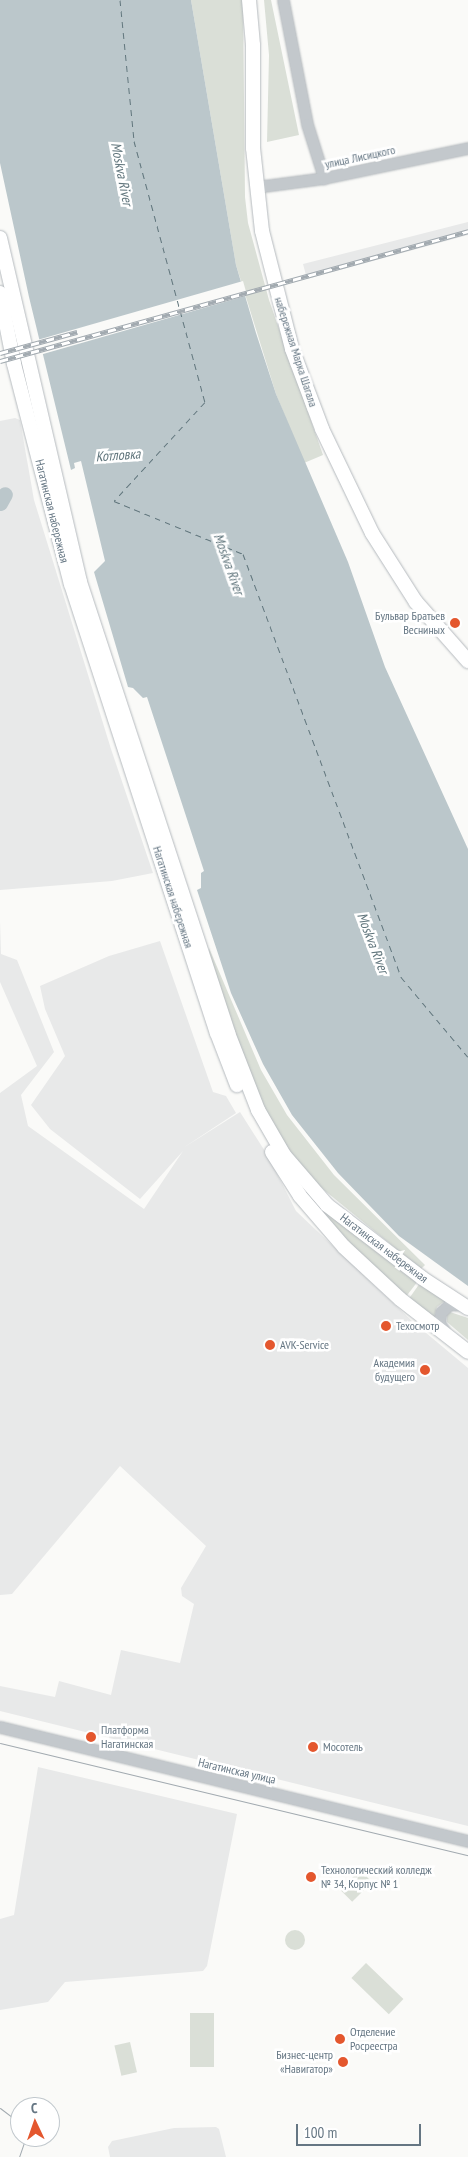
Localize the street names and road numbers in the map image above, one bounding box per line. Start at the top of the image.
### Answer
street label: улица Лисицкого [323,143,397,171]
street label: набережная Марка Шагала [271,295,321,409]
street label: Нагатинская набережная [32,458,72,564]
street label: Нагатинская набережная [150,844,196,950]
street label: Нагатинская набережная [337,1210,431,1286]
street label: Нагатинская улица [197,1755,277,1787]

